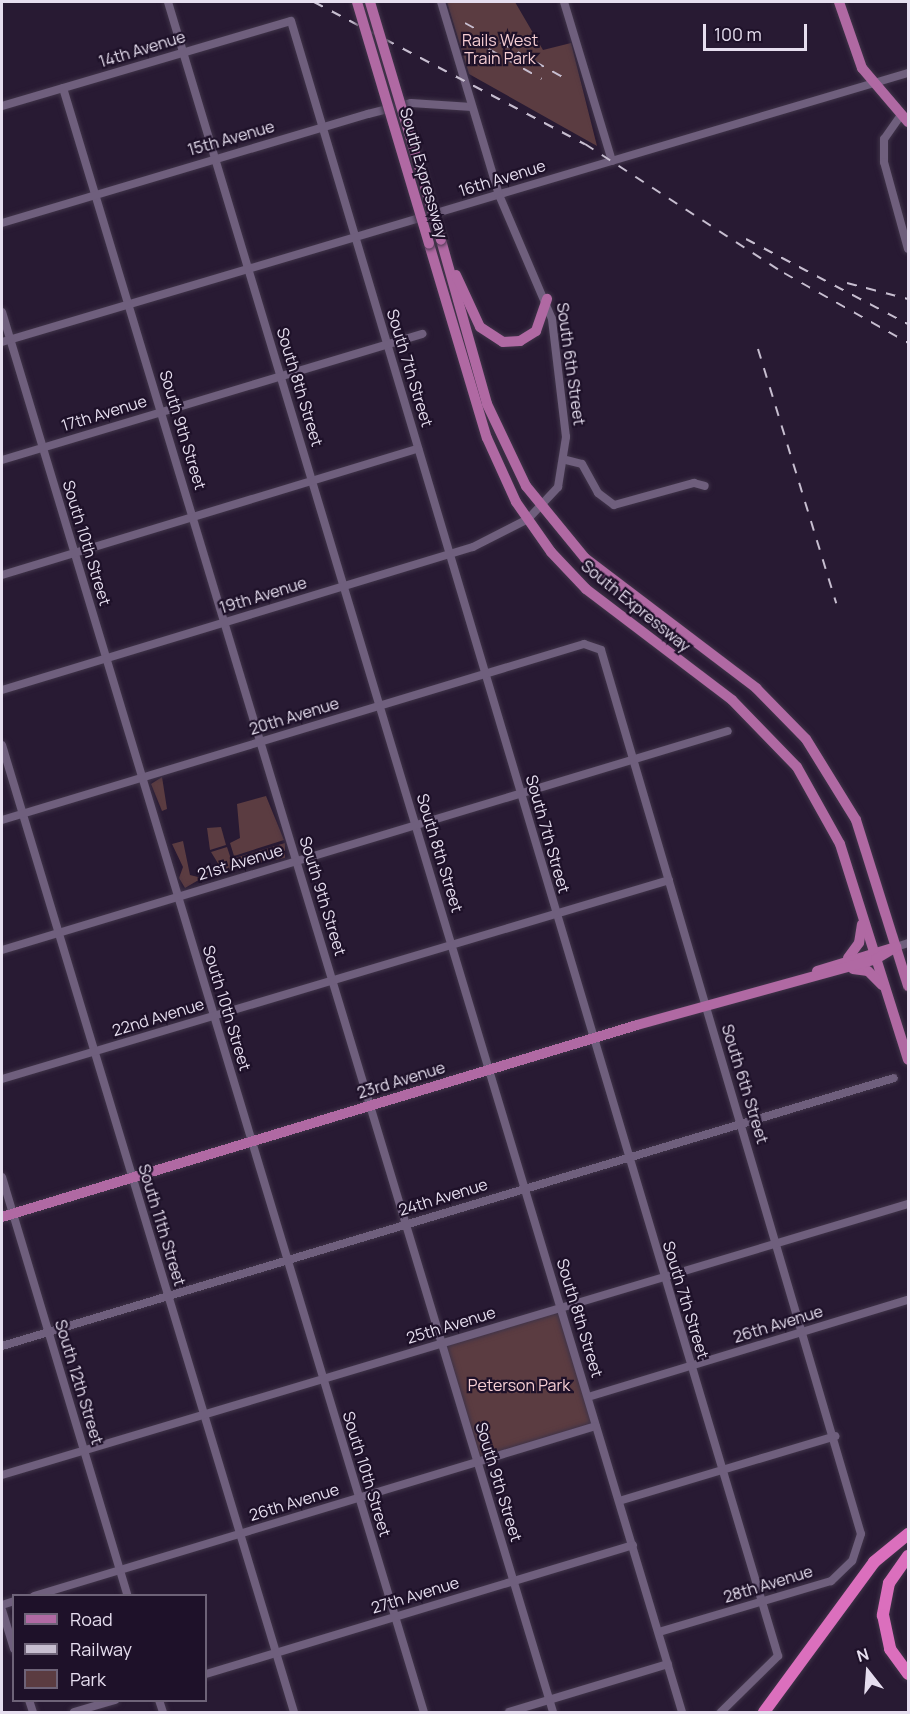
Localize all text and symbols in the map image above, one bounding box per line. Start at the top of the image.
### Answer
scale bar [706,12,810,50]
text: 100 m [714,22,762,46]
street label: 14th Avenue [96,27,188,71]
park label: Rails West Train Park [462,30,538,68]
street label: South Expressway [396,105,452,241]
street label: 15th Avenue [185,116,277,160]
street label: 16th Avenue [456,156,548,200]
street label: South 6th Street [553,301,589,427]
street label: South 7th Street [383,307,437,429]
street label: South 8th Street [273,325,327,449]
street label: South 9th Street [156,368,210,492]
street label: 17th Avenue [59,391,149,435]
street label: South 10th Street [59,478,115,608]
street label: South Expressway [577,556,695,656]
street label: 19th Avenue [217,573,309,617]
street label: 20th Avenue [247,693,341,739]
street label: South 7th Street [522,773,574,895]
street label: South 8th Street [413,791,467,915]
street label: South 9th Street [296,834,350,958]
street label: 21st Avenue [195,840,285,884]
street label: South 10th Street [199,943,255,1073]
street label: 22nd Avenue [110,994,206,1040]
street label: South 6th Street [718,1022,772,1146]
street label: 23rd Avenue [355,1058,447,1102]
street label: South 11th Street [134,1162,190,1288]
street label: 24th Avenue [396,1174,490,1220]
street label: South 7th Street [659,1239,713,1361]
street label: South 8th Street [553,1256,607,1380]
street label: 26th Avenue [731,1301,825,1347]
street label: 25th Avenue [404,1302,498,1348]
street label: South 12th Street [51,1317,107,1447]
park label: Peterson Park [468,1375,570,1395]
street label: South 10th Street [339,1409,395,1539]
street label: South 9th Street [472,1420,526,1544]
street label: 26th Avenue [247,1479,341,1525]
street label: 28th Avenue [721,1561,815,1607]
street label: 27th Avenue [369,1573,461,1617]
legend [12,1594,207,1702]
text: Road [70,1607,113,1631]
text: Railway [70,1637,132,1661]
north arrow [838,1642,898,1702]
text: N [854,1643,871,1667]
text: Park [70,1667,106,1691]

